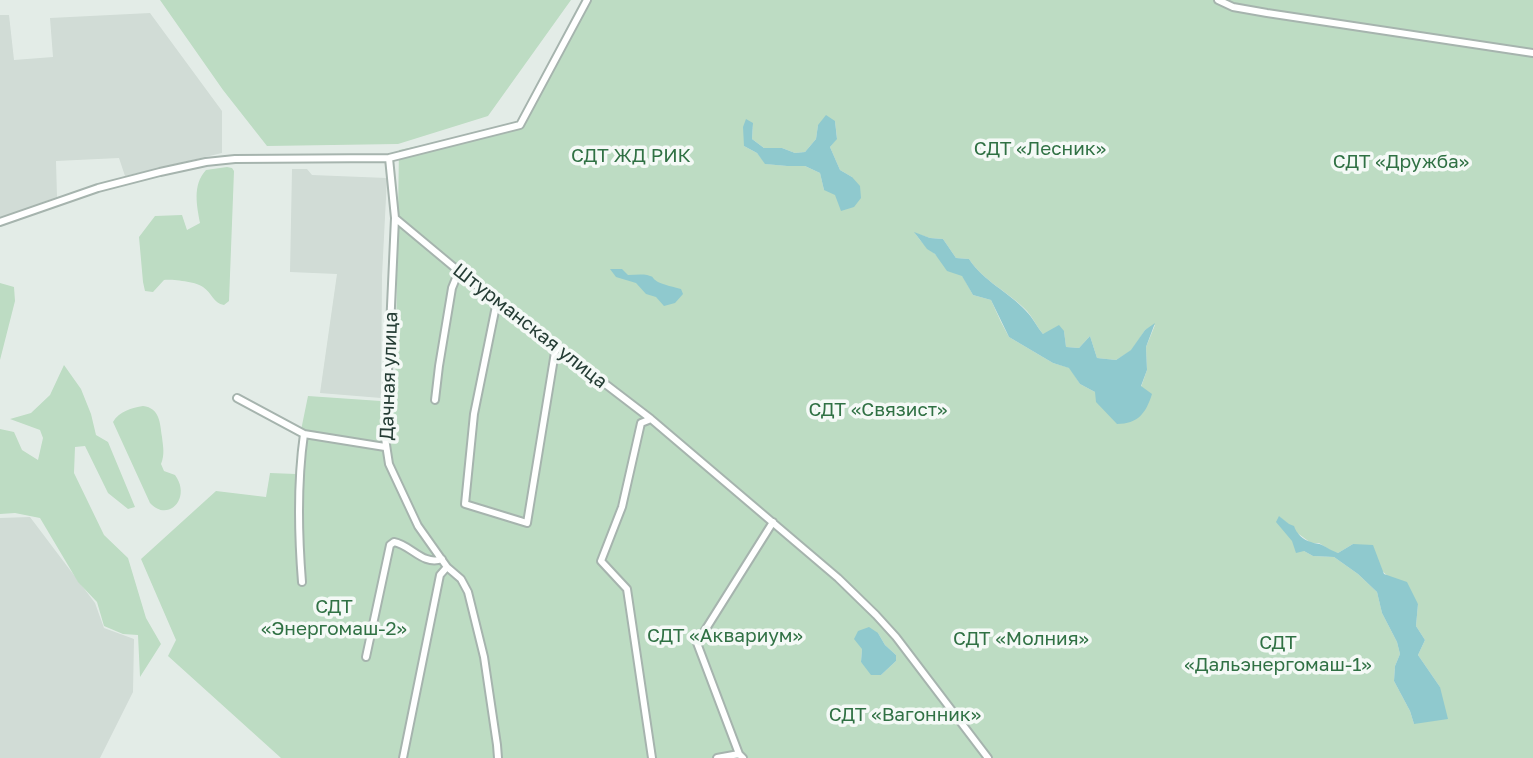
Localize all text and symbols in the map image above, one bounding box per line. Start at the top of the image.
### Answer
park label: СДТ «Лесник» [974,138,1106,160]
park label: СДТ ЖД РИК [571,145,691,167]
park label: СДТ «Дружба» [1333,151,1469,173]
street label: Штурманская улица [448,259,612,393]
street label: Дачная улица [375,311,403,441]
park label: СДТ «Связист» [809,399,947,421]
park label: СДТ «Энергомаш-2» [261,596,407,640]
park label: СДТ «Аквариум» [647,625,803,647]
park label: СДТ «Молния» [953,628,1089,650]
park label: СДТ «Дальэнергомаш-1» [1184,632,1372,676]
park label: СДТ «Вагонник» [829,704,981,726]

